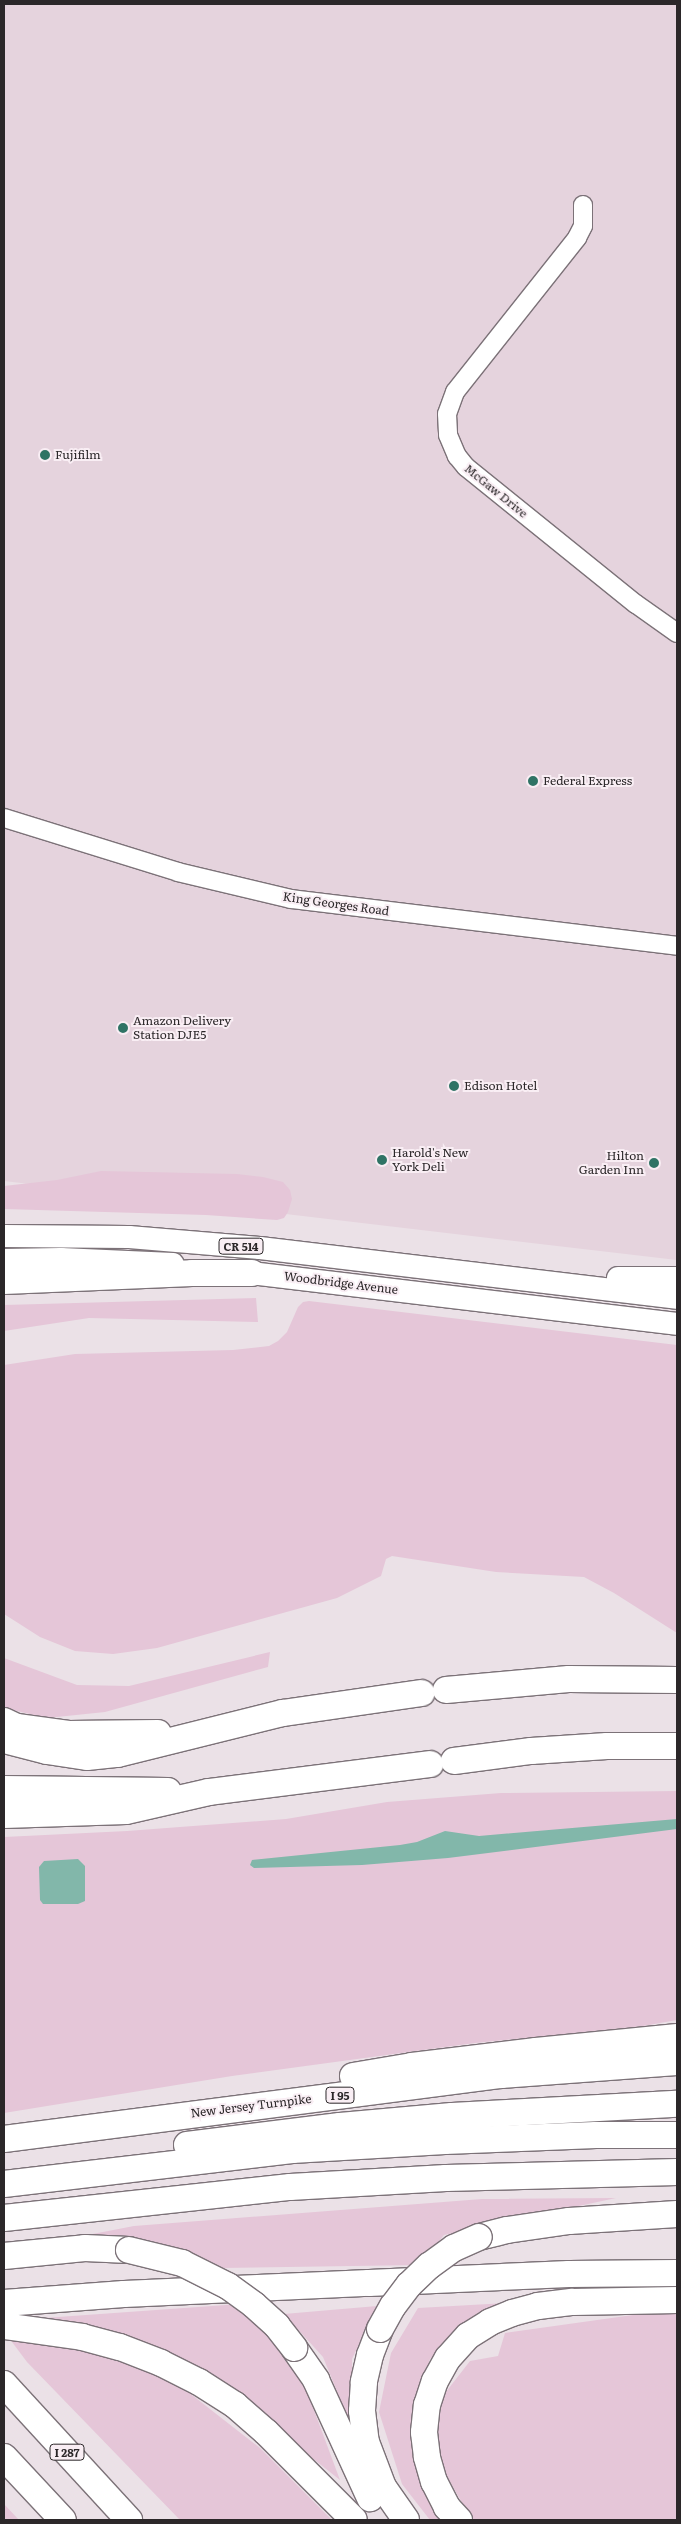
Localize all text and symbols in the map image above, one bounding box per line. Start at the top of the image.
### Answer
place label: Fujifilm [55,448,101,462]
marker: Fujifilm [39,449,51,461]
street label: McGaw Drive [462,461,530,521]
place label: Federal Express [543,774,632,788]
marker: Federal Express [527,775,539,787]
street label: King Georges Road [282,889,390,919]
place label: Amazon Delivery Station DJE5 [133,1014,231,1042]
marker: Amazon Delivery Station DJE5 [117,1022,129,1034]
place label: Edison Hotel [464,1079,537,1093]
marker: Edison Hotel [448,1080,460,1092]
place label: Harold's New York Deli [392,1146,468,1174]
place label: Hilton Garden Inn [579,1149,644,1177]
marker: Harold's New York Deli [376,1154,388,1166]
marker: Hilton Garden Inn [648,1157,660,1169]
road number: CR 514 [218,1238,264,1254]
street label: Woodbridge Avenue [283,1269,399,1297]
road number: I 95 [325,2086,355,2104]
street label: New Jersey Turnpike [190,2091,312,2121]
road number: I 287 [50,2444,84,2460]

